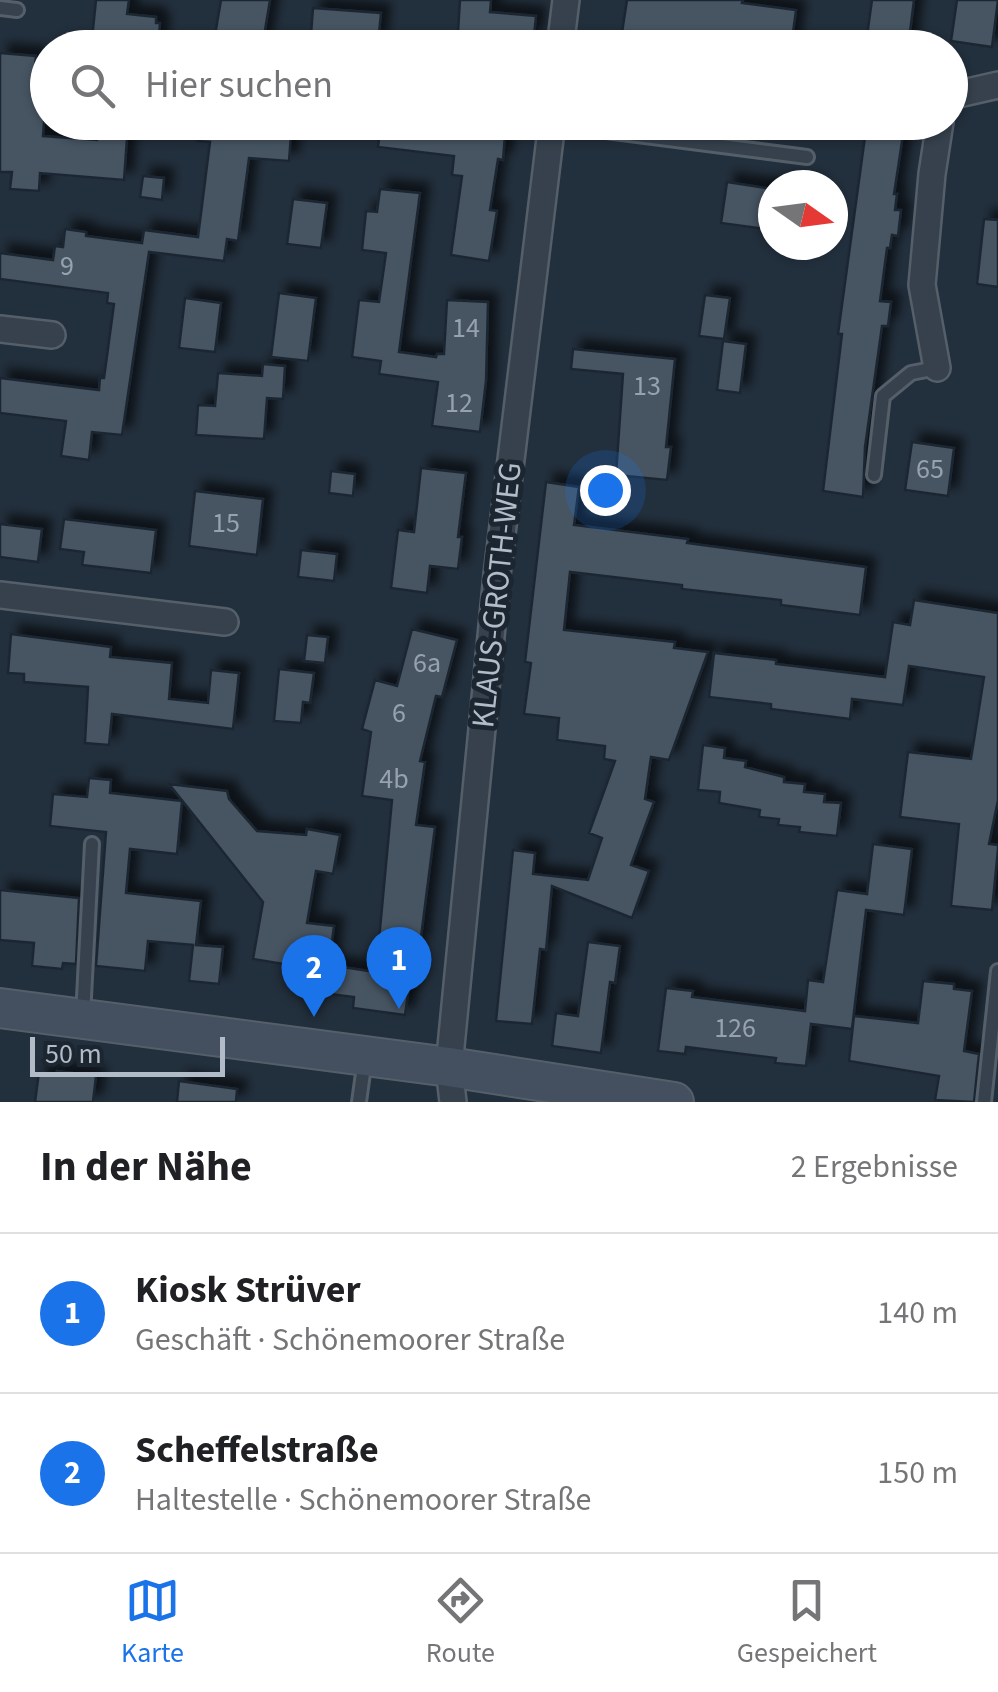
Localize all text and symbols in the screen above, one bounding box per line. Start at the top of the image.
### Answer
search box [30,30,968,140]
icon: search [65,58,120,113]
text: Hier suchen [145,58,333,112]
north arrow [758,170,848,260]
house number: 9 [60,246,74,286]
house number: 14 [452,308,480,348]
house number: 13 [633,366,661,406]
house number: 12 [445,383,473,423]
house number: 65 [916,449,944,489]
street label: KLAUS-GROTH-WEG [460,460,534,730]
your location [580,465,631,516]
house number: 15 [212,503,240,543]
house number: 6a [413,643,441,683]
house number: 6 [392,693,406,733]
house number: 4b [379,759,409,799]
pin: 1 [366,926,432,1009]
pin: 2 [282,934,346,1017]
house number: 126 [714,1008,756,1048]
scale bar [30,1032,225,1076]
text: 50 m [45,1034,102,1074]
text: In der Nähe [40,1137,252,1197]
text: 2 Ergebnisse [791,1144,958,1190]
text: Kiosk Strüver [135,1263,361,1317]
text: 1 [64,1290,81,1336]
text: 140 m [877,1290,958,1336]
text: Geschäft · Schönemoorer Straße [135,1317,565,1363]
text: Scheffelstraße [135,1423,379,1477]
text: 2 [64,1450,81,1496]
text: 150 m [877,1450,958,1496]
text: Haltestelle · Schönemoorer Straße [135,1477,592,1523]
tab: Karte [121,1573,184,1673]
tab: Route [426,1573,495,1673]
tab: Gespeichert [737,1573,877,1673]

